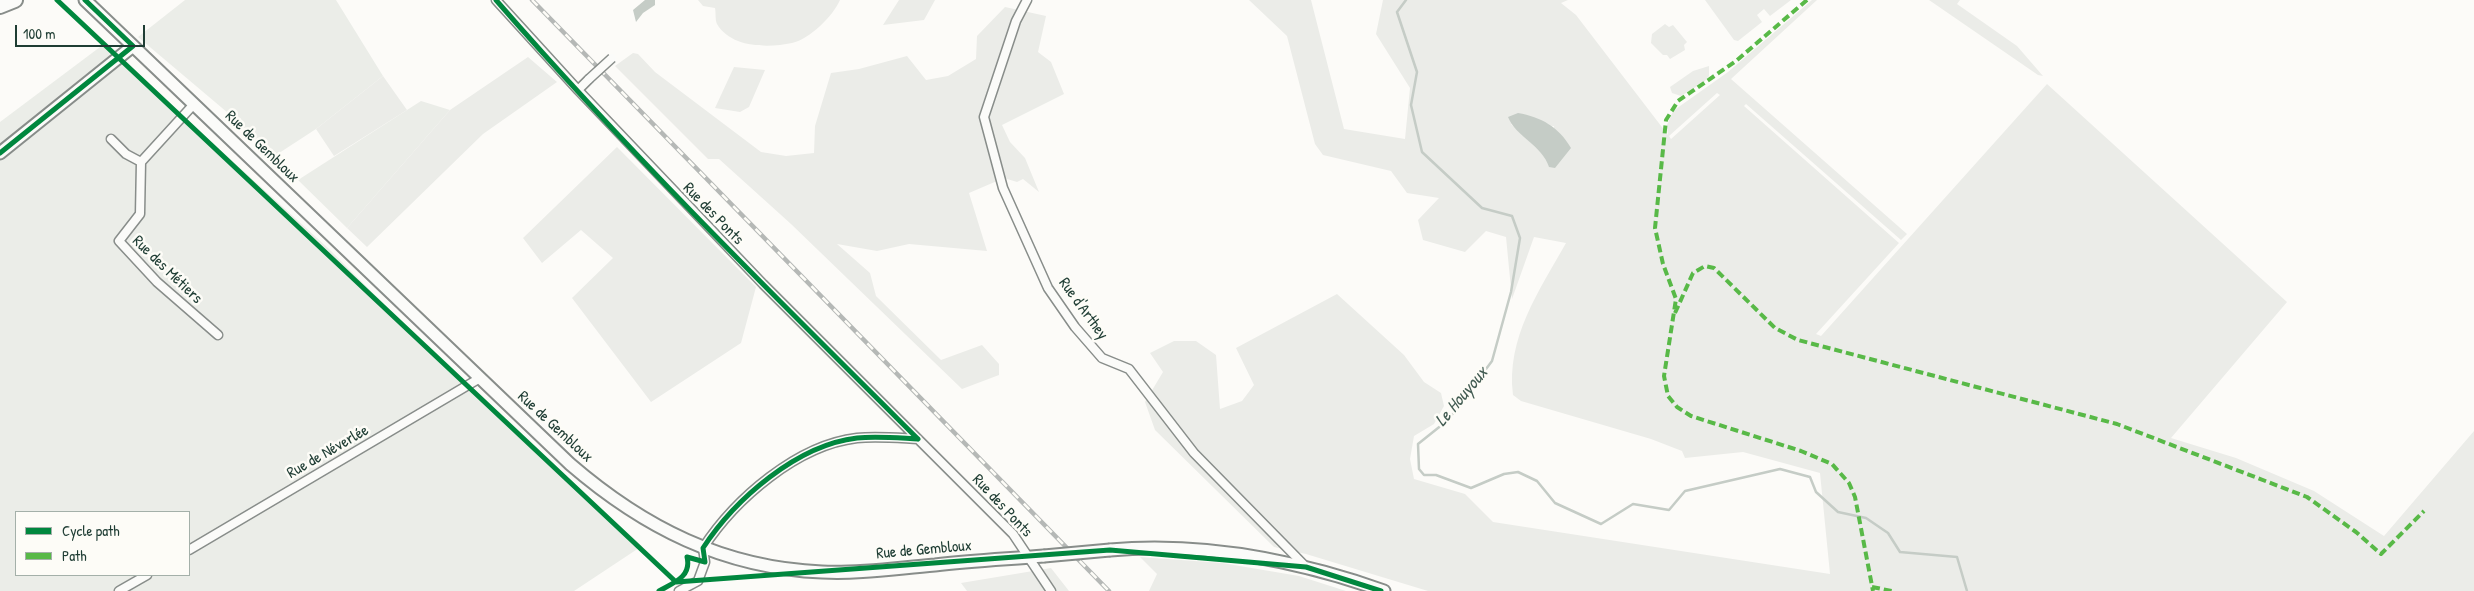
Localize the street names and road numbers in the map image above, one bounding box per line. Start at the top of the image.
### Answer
street label: Rue de Gembloux [221,107,303,187]
street label: Rue des Ponts [679,179,747,249]
street label: Rue des Métiers [128,232,206,308]
street label: Rue d'Arthey [1054,274,1112,344]
street label: Rue de Gembloux [513,387,597,467]
street label: Rue de Néverlée [284,421,372,483]
street label: Rue des Ponts [968,470,1036,542]
street label: Rue de Gembloux [875,536,973,564]

